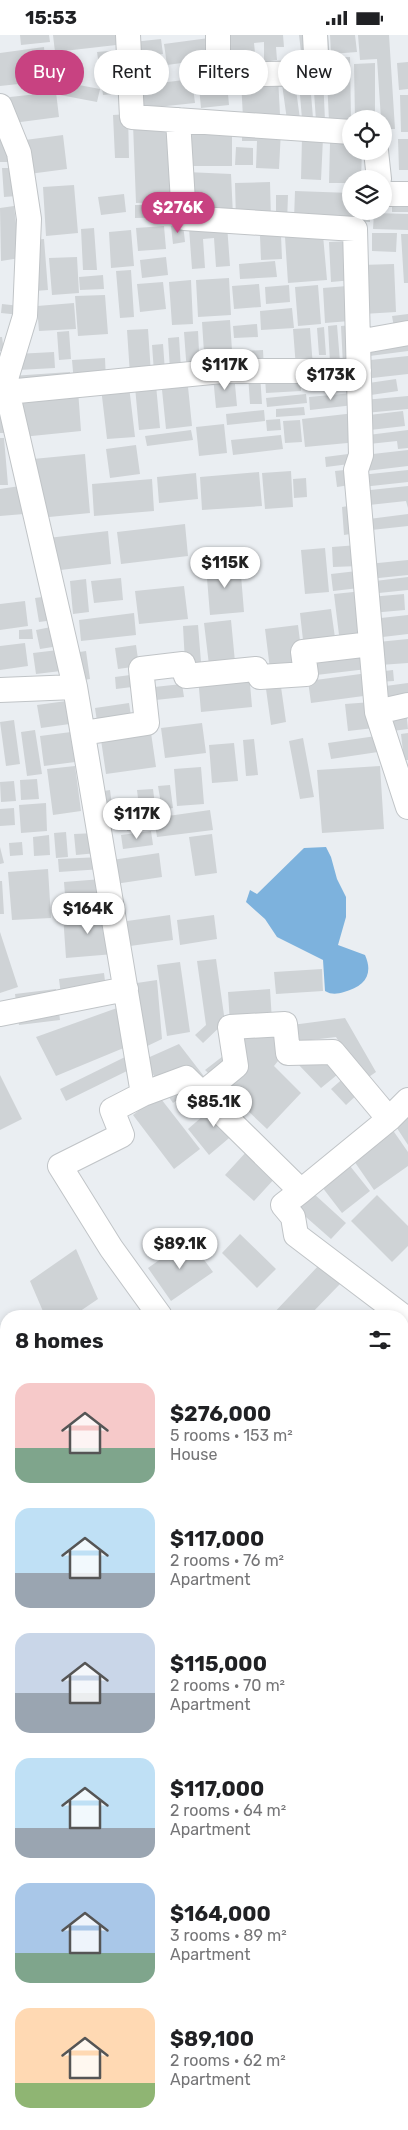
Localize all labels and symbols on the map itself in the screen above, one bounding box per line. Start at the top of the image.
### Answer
pin: $276K [143,191,213,234]
pin: $117K [190,349,260,391]
pin: $173K [296,359,366,401]
pin: $115K [190,547,260,589]
pin: $117K [102,797,172,840]
pin: $164K [53,893,123,935]
pin: $85.1K [173,1085,255,1128]
pin: $89.1K [139,1227,221,1270]

